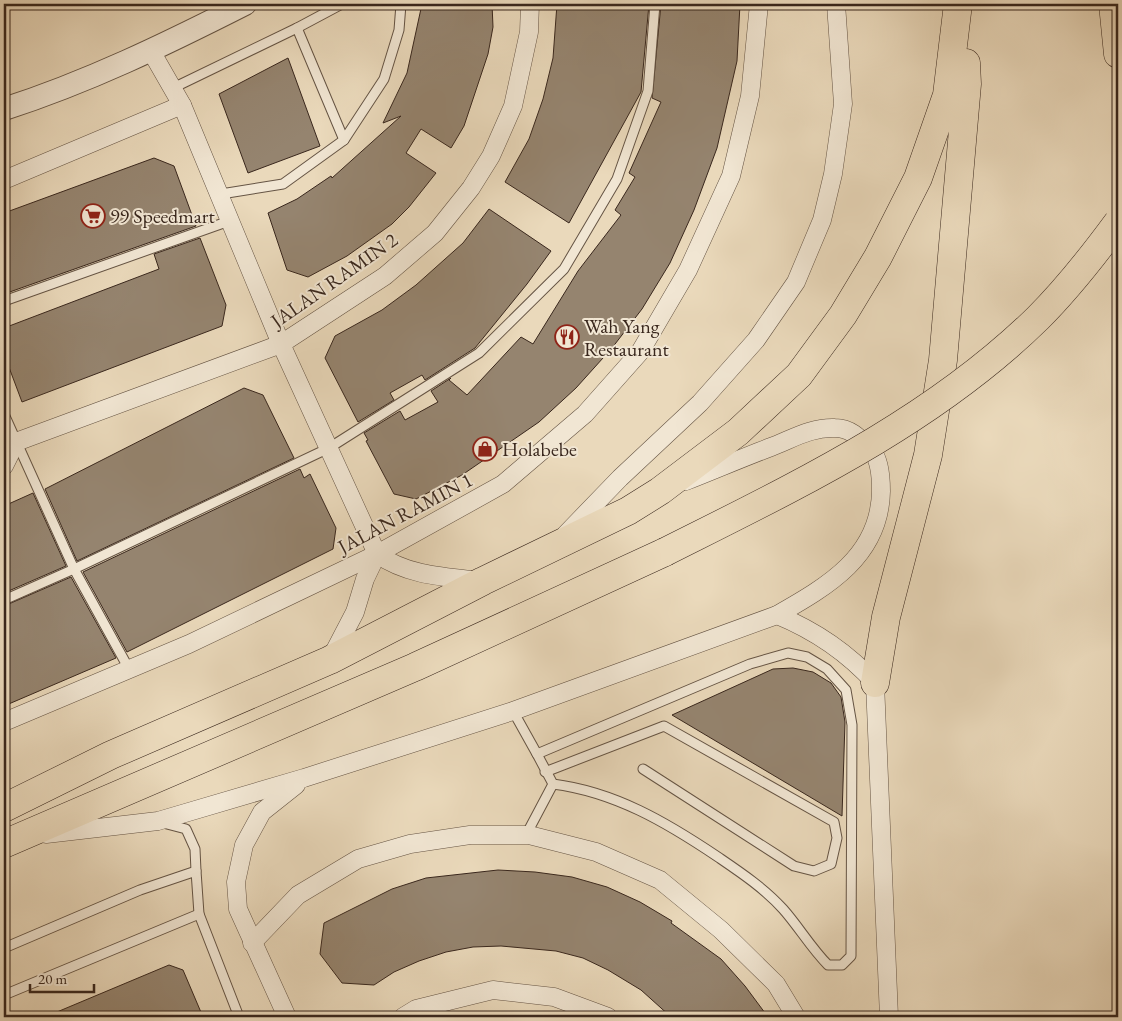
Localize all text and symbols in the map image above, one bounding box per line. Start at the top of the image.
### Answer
supermarket icon: 99 Speedmart [80,203,106,229]
place label: 99 Speedmart [110,203,215,229]
street label: JALAN RAMIN 2 [264,226,403,335]
place label: Wah Yang Restaurant [584,313,670,362]
restaurant icon: Wah Yang Restaurant [554,324,580,350]
shop icon: Holabebe [472,436,498,462]
place label: Holabebe [502,436,577,462]
street label: JALAN RAMIN 1 [331,467,477,560]
scale bar [30,961,94,993]
text: 20 m [38,969,67,988]

